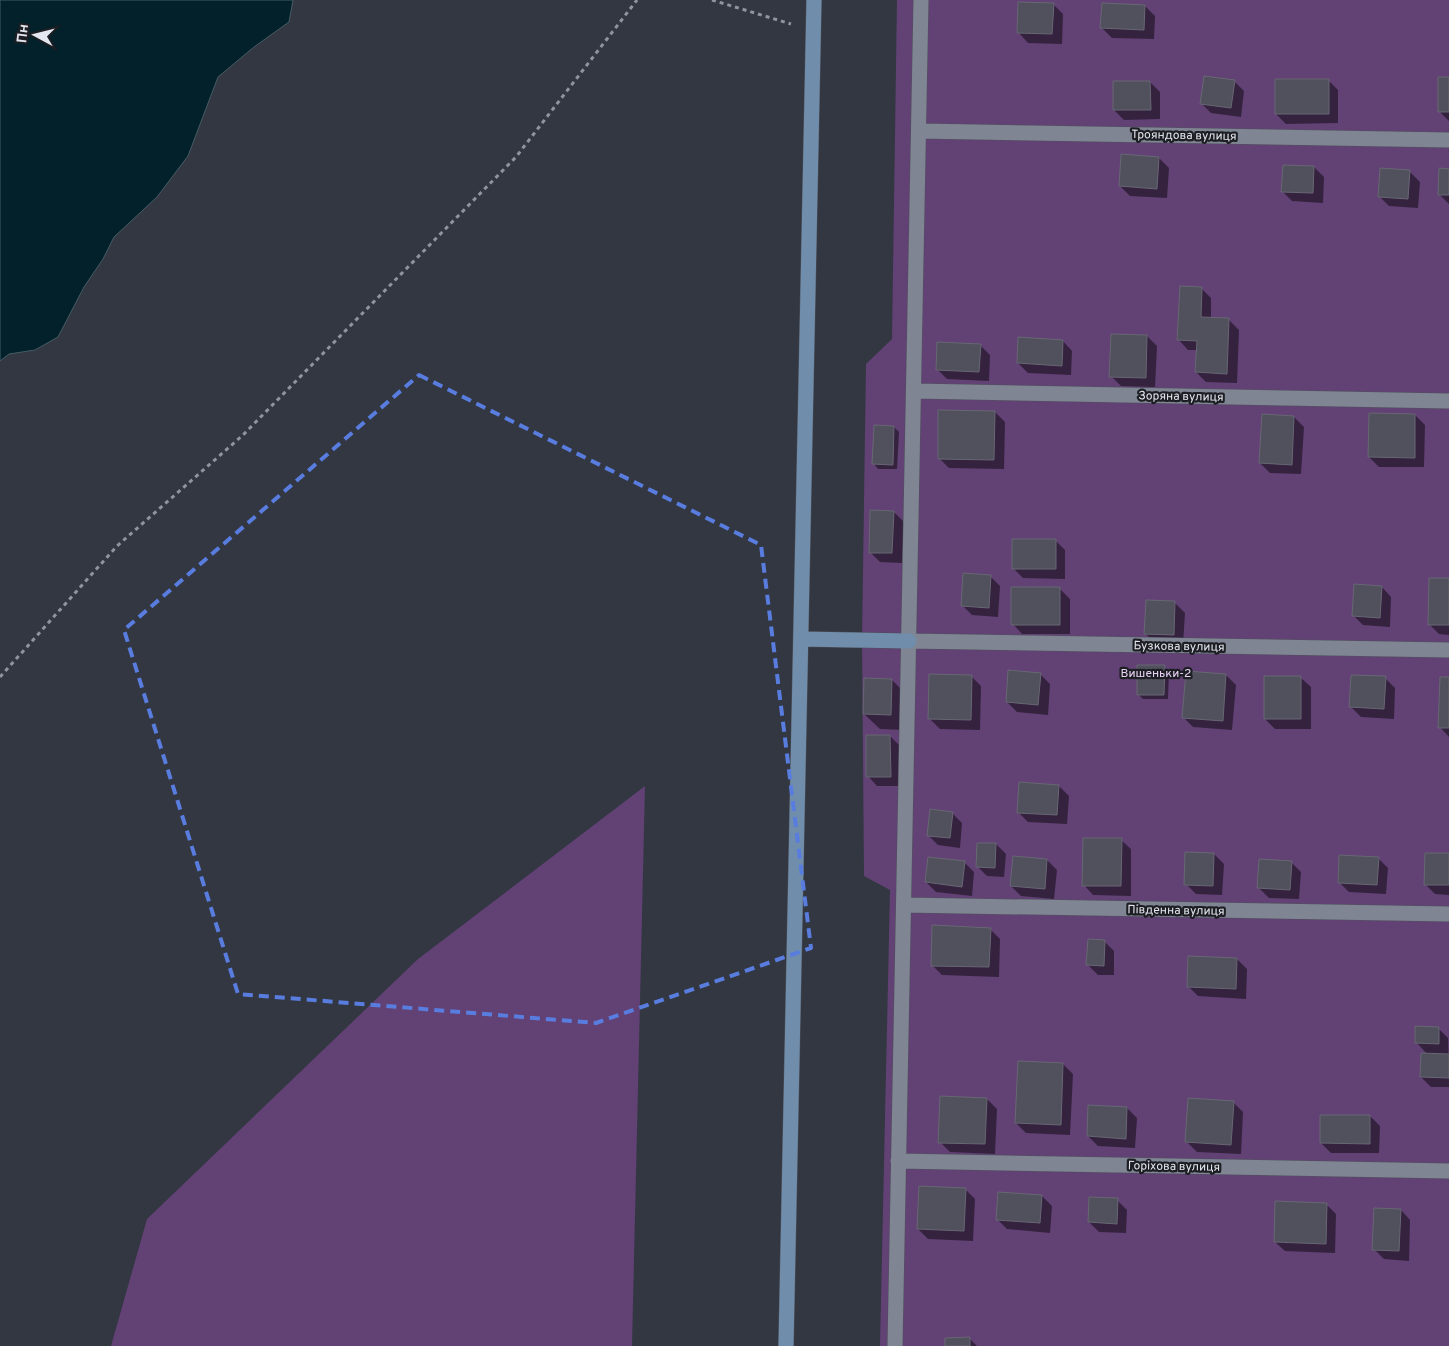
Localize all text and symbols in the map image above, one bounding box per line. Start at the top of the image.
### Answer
north arrow [10,10,60,60]
text: Пн [14,23,33,44]
street label: Трояндова вулиця [1131,127,1237,145]
street label: Зоряна вулиця [1138,388,1224,406]
street label: Бузкова вулиця [1133,638,1225,656]
park label: Вишеньки-2 [1121,666,1191,682]
street label: Південна вулиця [1127,902,1225,920]
street label: Горіхова вулиця [1128,1158,1220,1176]

